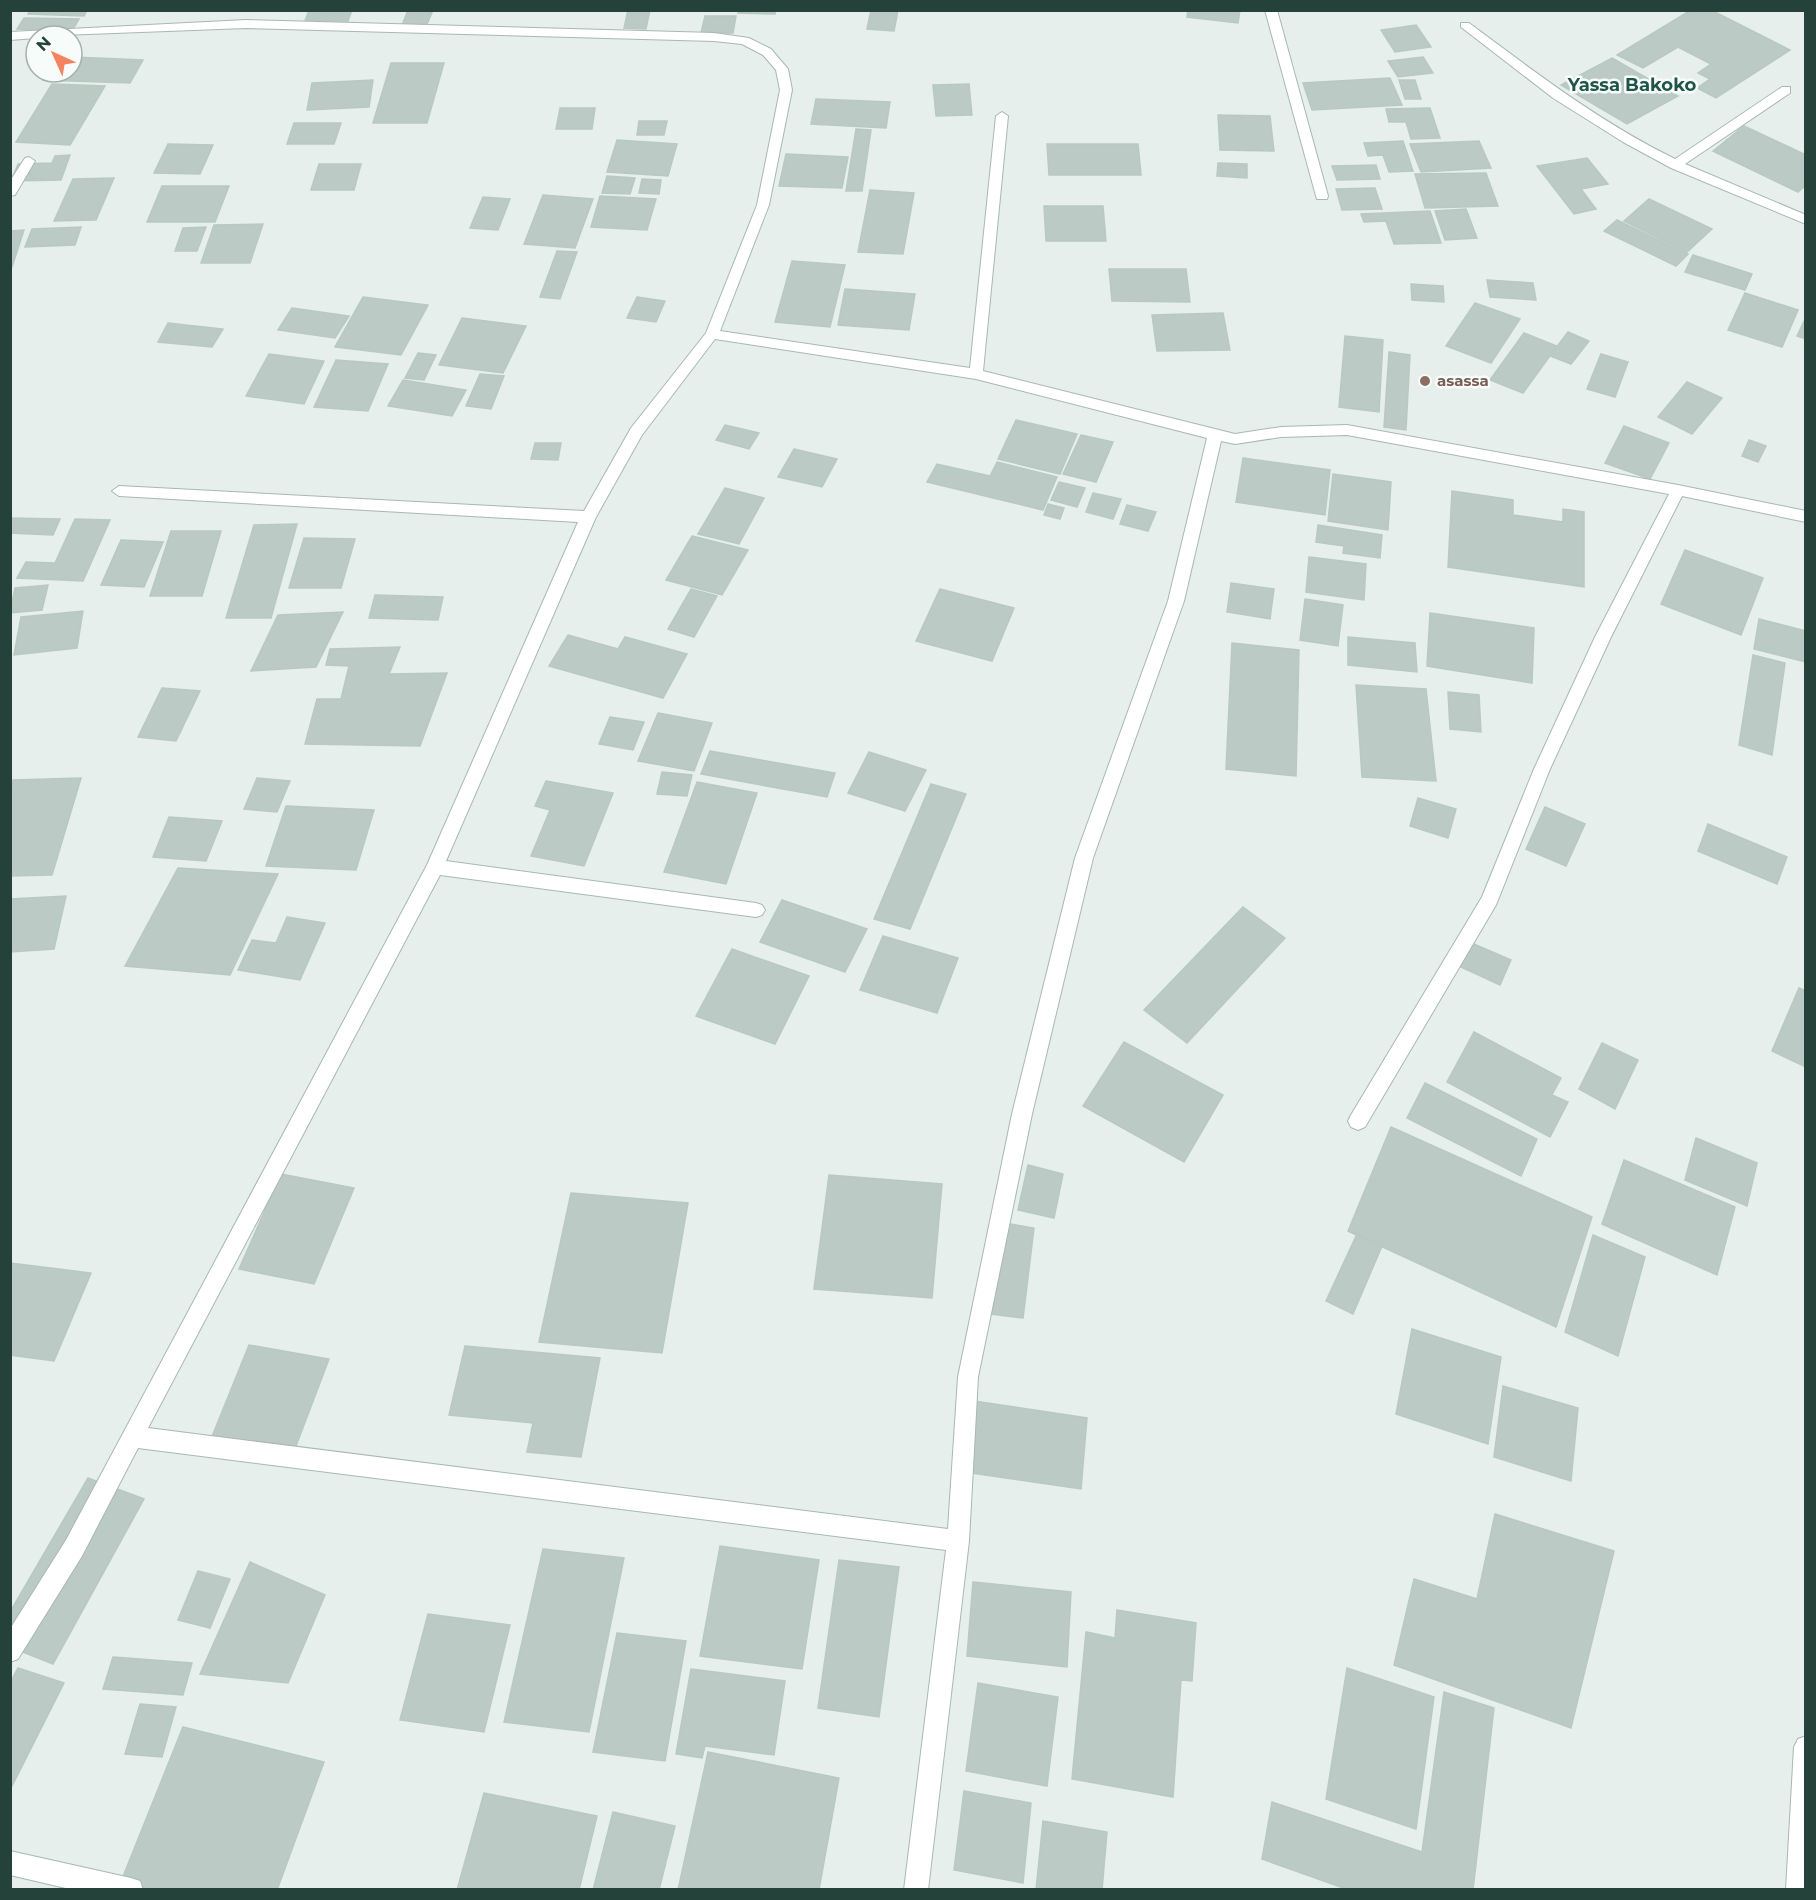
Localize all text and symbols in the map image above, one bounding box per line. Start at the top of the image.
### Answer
north arrow [24,24,84,84]
text: N [32,32,55,55]
district label: Yassa Bakoko [1567,74,1697,96]
place label: asassa [1437,371,1489,390]
marker: asassa [1418,374,1432,388]

